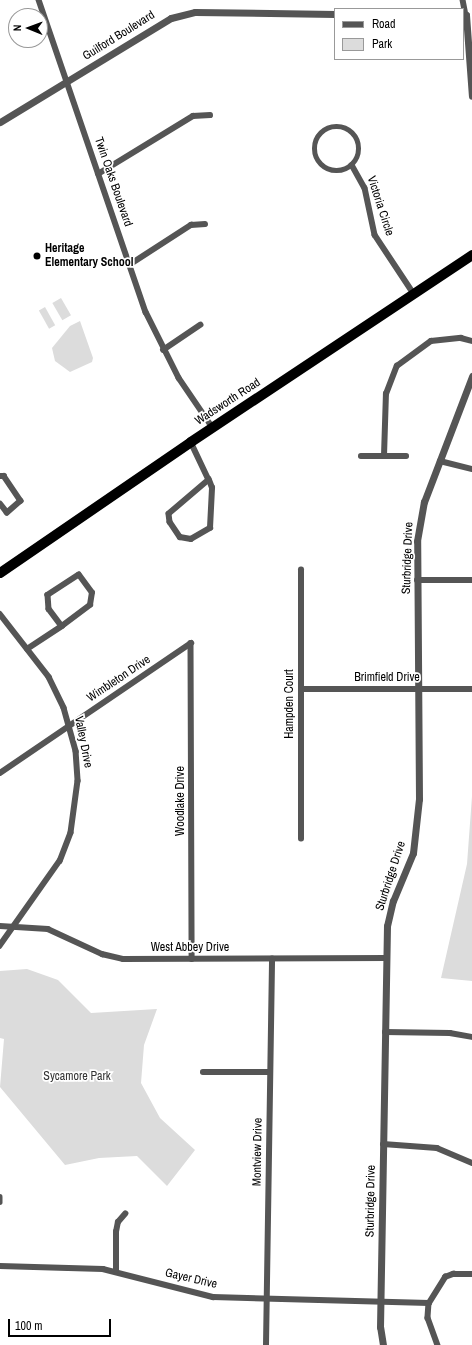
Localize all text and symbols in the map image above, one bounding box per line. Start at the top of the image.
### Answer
north arrow [8,8,48,48]
street label: Guilford Boulevard [80,8,158,64]
legend [334,8,464,60]
text: Road [372,16,396,32]
text: N [10,24,24,31]
text: Park [372,36,392,52]
street label: Twin Oaks Boulevard [91,135,135,229]
street label: Victoria Circle [364,174,396,238]
place label: Heritage Elementary School [45,242,134,270]
marker: Heritage Elementary School [32,251,42,261]
street label: Wadsworth Road [193,376,263,428]
street label: Sturbridge Drive [400,522,416,594]
street label: Wimbleton Drive [85,653,153,705]
street label: Hampden Court [283,669,297,739]
street label: Brimfield Drive [354,671,420,685]
street label: Valley Drive [71,715,95,769]
street label: Woodlake Drive [174,766,188,836]
street label: Sturbridge Drive [373,839,409,913]
street label: West Abbey Drive [150,941,230,955]
park label: Sycamore Park [43,1070,111,1084]
street label: Montview Drive [250,1118,266,1186]
street label: Sturbridge Drive [363,1165,379,1237]
street label: Gayer Drive [164,1266,218,1292]
scale bar [10,1311,113,1337]
text: 100 m [15,1318,42,1334]

